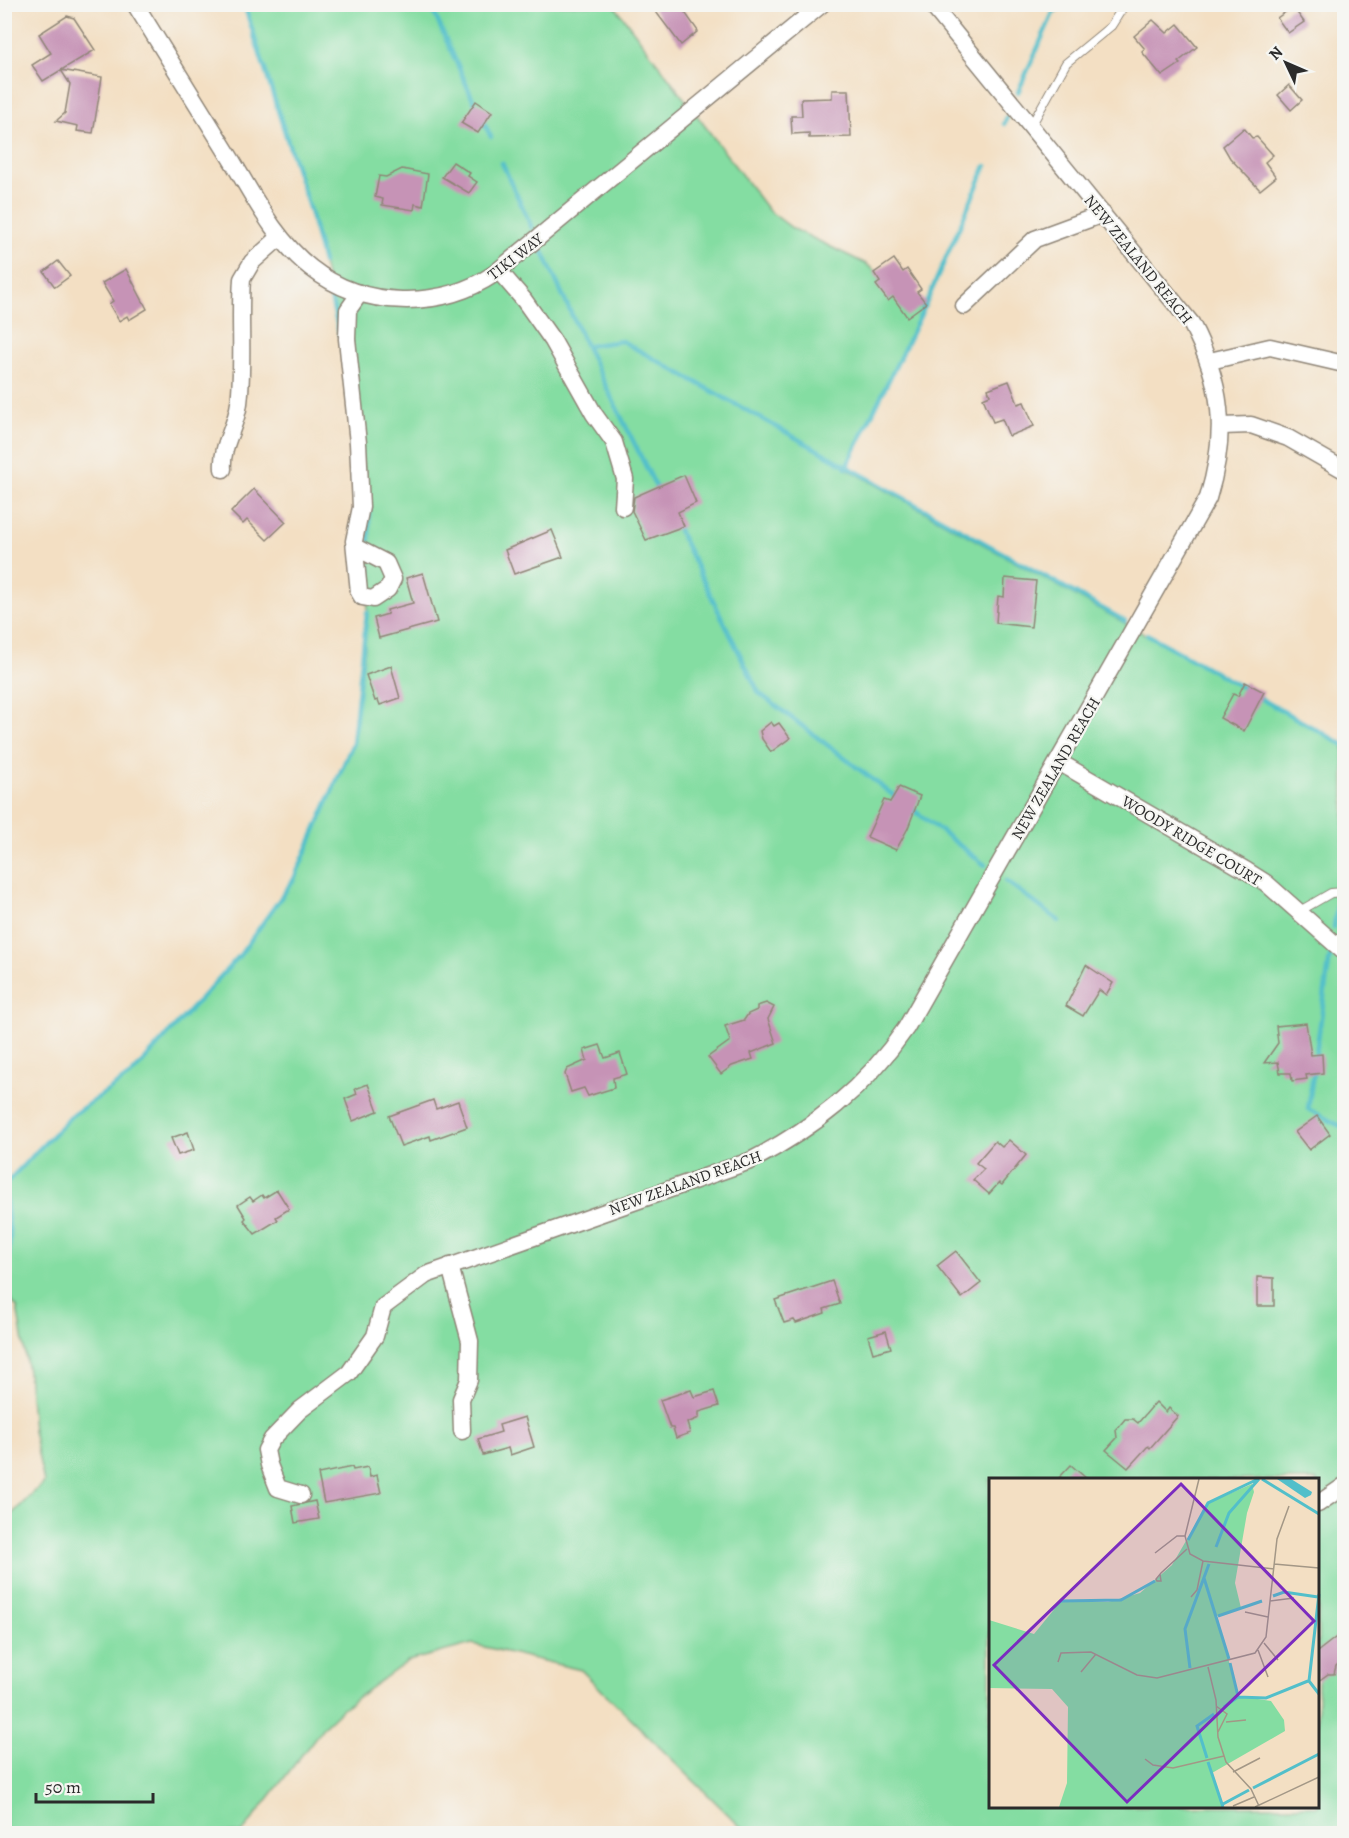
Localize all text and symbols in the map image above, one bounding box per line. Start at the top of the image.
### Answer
north arrow [1256,33,1316,93]
text: N [1264,41,1288,65]
street label: NEW ZEALAND REACH [1079,190,1197,329]
street label: TIKI WAY [483,228,548,285]
street label: NEW ZEALAND REACH [1006,693,1106,844]
street label: WOODY RIDGE COURT [1117,790,1266,892]
street label: NEW ZEALAND REACH [606,1145,765,1221]
inset map [989,1478,1319,1808]
scale bar [36,1766,153,1804]
text: 50 m [45,1775,81,1799]

